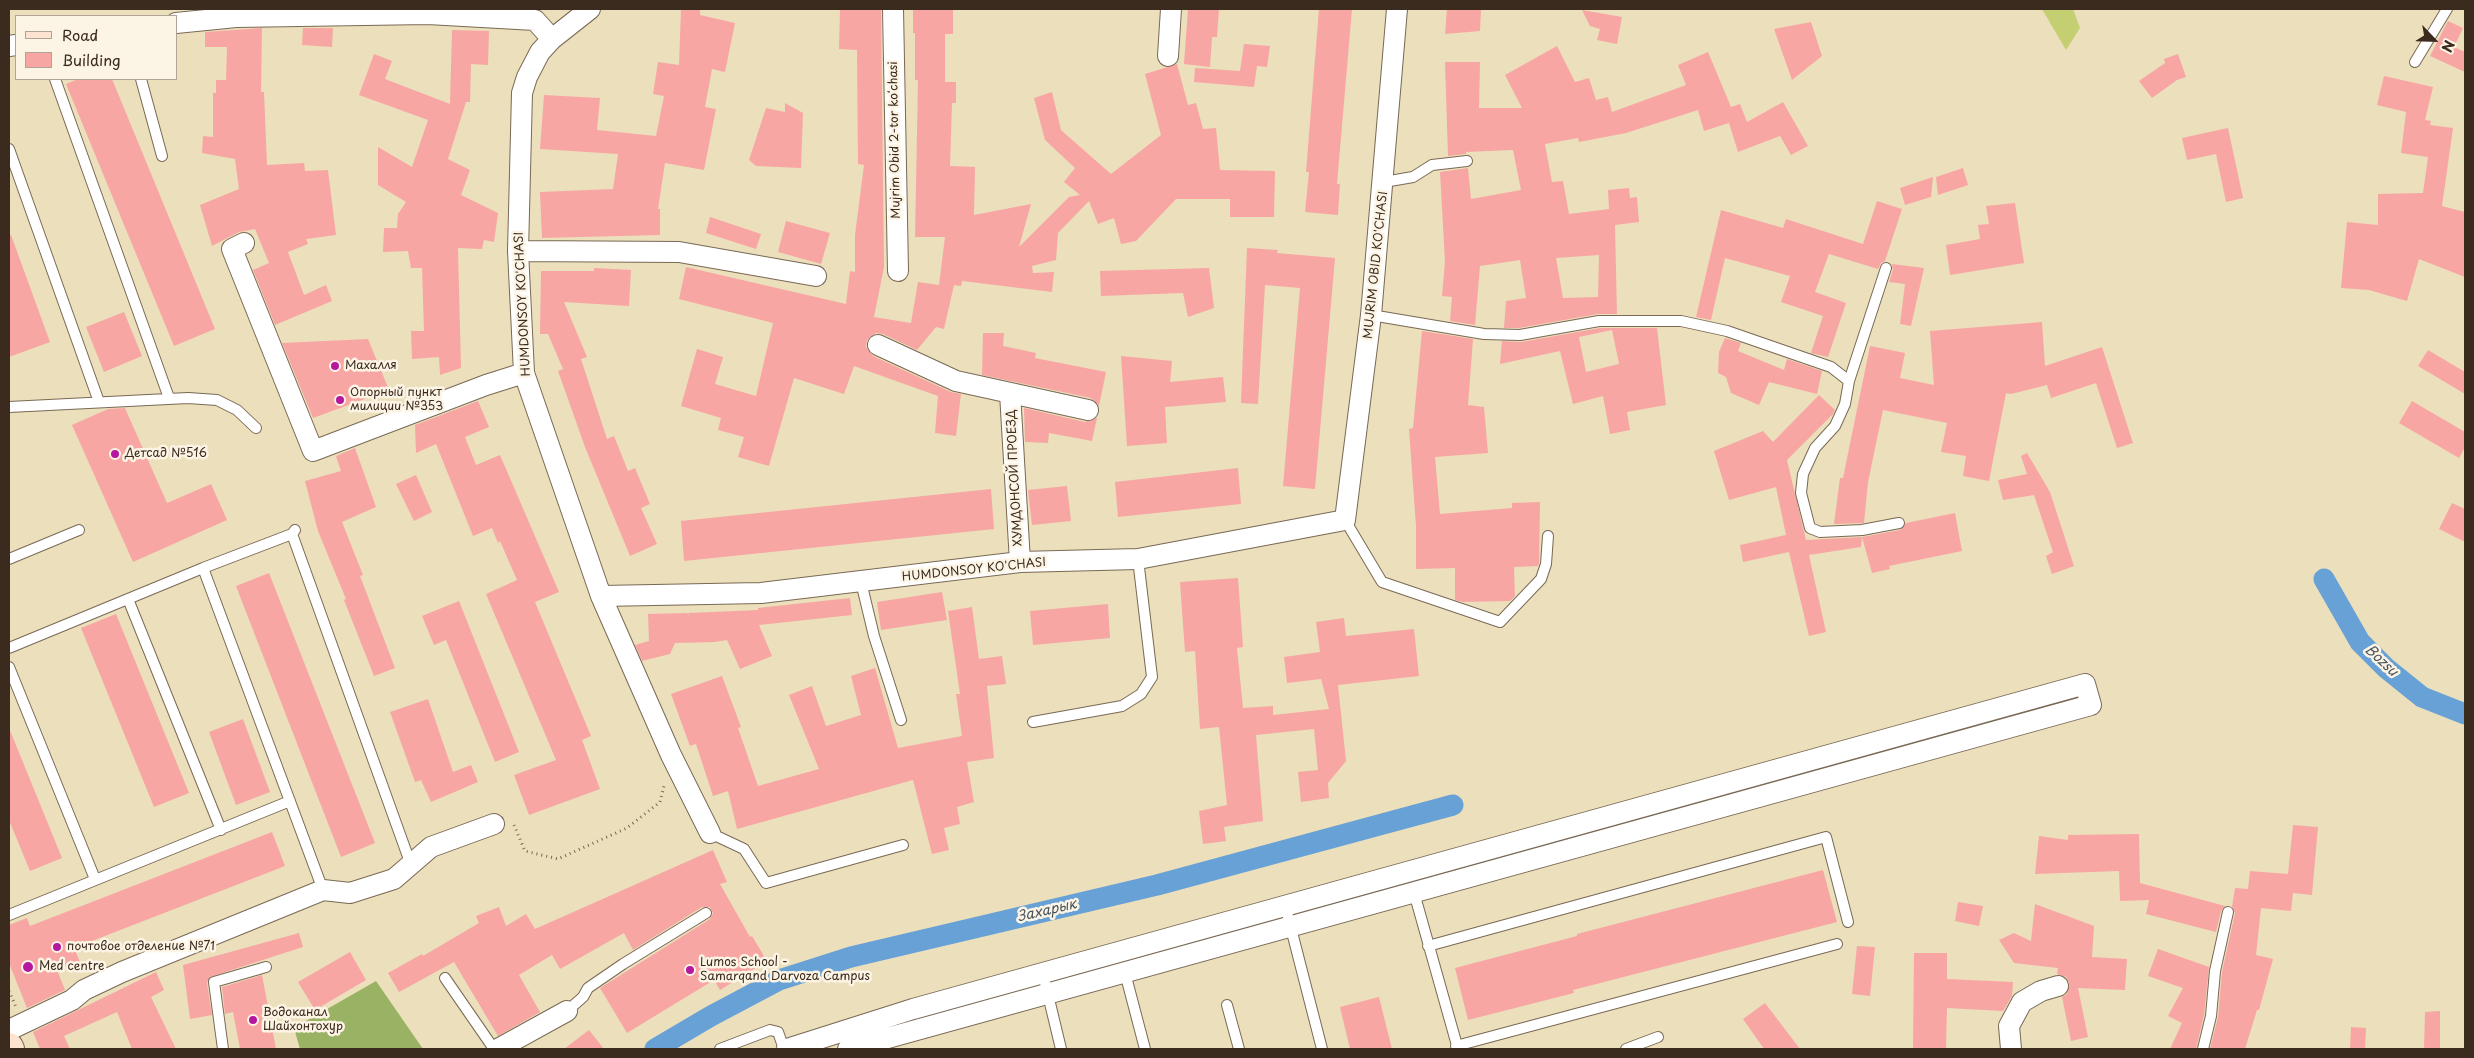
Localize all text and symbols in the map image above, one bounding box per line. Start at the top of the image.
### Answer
legend [15,15,178,80]
north arrow [2409,15,2459,65]
text: Road [62,23,98,46]
text: N [2436,37,2460,56]
text: Building [62,48,121,71]
street label: Mujrim Obid 2-tor koʻchasi [886,61,904,219]
street label: MUJRIM OBID KO'CHASI [1361,190,1391,340]
street label: HUMDONSOY KO'CHASI [512,231,534,377]
place label: Махалля [345,359,397,373]
marker: Махалля [329,360,341,372]
place label: Опорный пункт милиции №353 [350,386,443,414]
marker: Опорный пункт милиции №353 [334,394,346,406]
street label: ХУМДОНСОЙ ПРОЕЗД [1004,409,1026,547]
place label: Детсад №516 [125,447,207,461]
marker: Детсад №516 [109,448,121,460]
street label: HUMDONSOY KO'CHASI [901,555,1047,585]
water label: Bozsu [2361,642,2401,680]
water label: Захарык [1016,896,1078,926]
place label: почтовое отделение №71 [67,940,215,954]
marker: почтовое отделение №71 [51,941,63,953]
place label: Lumos School - Samarqand Darvoza Campus [700,956,870,984]
marker: Med centre [21,960,35,974]
place label: Med centre [39,960,104,974]
marker: Lumos School - Samarqand Darvoza Campus [684,964,696,976]
place label: Водоканал Шайхонтохур [263,1006,343,1034]
marker: Водоканал Шайхонтохур [247,1014,259,1026]

